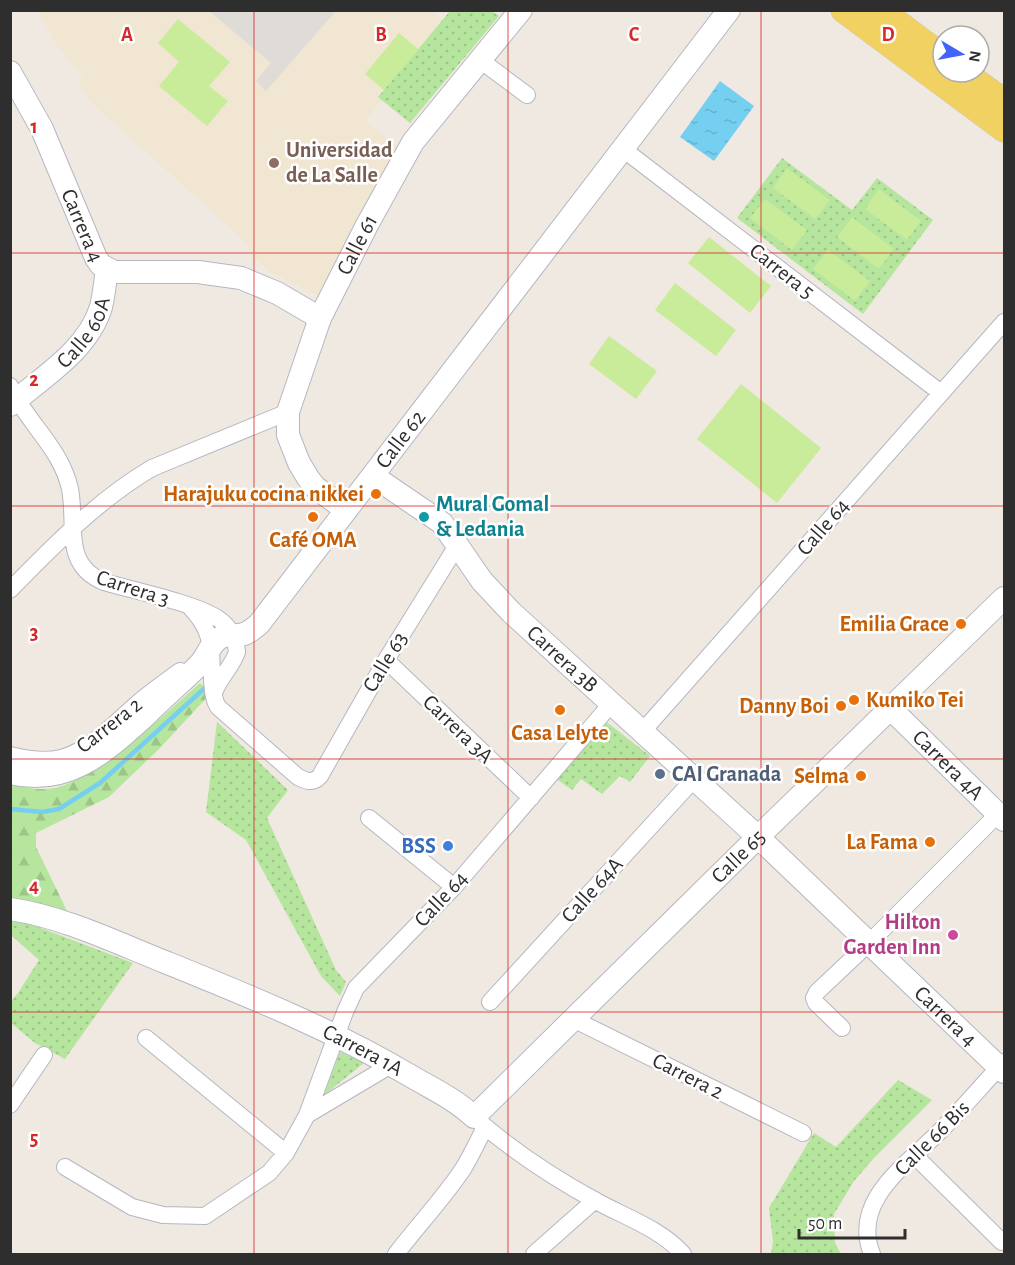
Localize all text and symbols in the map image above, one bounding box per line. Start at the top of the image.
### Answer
north arrow [931,24,991,84]
text: A [121,25,133,45]
text: B [375,25,387,45]
text: C [629,25,640,45]
text: D [881,25,895,45]
text: N [966,50,984,63]
text: 1 [30,117,38,137]
place label: Universidad de La Salle [286,139,393,186]
marker: Universidad de La Salle [267,156,281,170]
street label: Carrera 4 [57,186,107,265]
street label: Calle 61 [333,211,381,278]
street label: Carrera 5 [745,239,819,303]
street label: Calle 60A [53,295,114,372]
text: 2 [29,370,39,390]
street label: Calle 62 [371,406,429,472]
place label: Harajuku cocina nikkei [163,483,364,506]
marker: Harajuku cocina nikkei [369,487,383,501]
place label: Mural Gomal & Ledania [436,493,549,540]
street label: Calle 64 [793,494,853,560]
marker: Café OMA [306,510,320,524]
marker: Mural Gomal & Ledania [417,510,431,524]
place label: Café OMA [269,529,357,551]
street label: Carrera 3 [94,566,172,610]
place label: Emilia Grace [840,613,949,635]
marker: Emilia Grace [954,617,968,631]
street label: Carrera 3B [523,621,602,696]
text: 3 [30,623,38,643]
street label: Calle 63 [359,628,411,696]
place label: Kumiko Tei [866,689,964,711]
street label: Carrera 3A [419,690,498,768]
street label: Carrera 2 [72,693,146,757]
marker: Kumiko Tei [847,693,861,707]
place label: Danny Boi [739,695,829,718]
marker: Danny Boi [834,699,848,713]
marker: Casa Lelyte [553,703,567,717]
place label: Casa Lelyte [511,722,609,745]
street label: Carrera 4A [908,726,988,805]
place label: CAI Granada [672,763,782,785]
place label: Selma [794,765,849,787]
marker: CAI Granada [653,767,667,781]
marker: Selma [854,769,868,783]
street label: Calle 65 [707,826,769,887]
place label: La Fama [846,831,918,853]
place label: BSS [401,835,436,857]
marker: La Fama [923,835,937,849]
marker: BSS [441,839,455,853]
street label: Calle 64A [557,853,627,927]
street label: Calle 64 [410,867,472,931]
text: 4 [29,876,39,896]
place label: Hilton Garden Inn [844,911,941,958]
marker: Hilton Garden Inn [946,928,960,942]
street label: Carrera 4 [910,982,981,1051]
street label: Carrera 1A [320,1020,407,1080]
street label: Carrera 2 [649,1049,727,1103]
street label: Calle 66 Bis [890,1096,974,1180]
text: 5 [30,1129,38,1149]
scale bar [799,1202,906,1240]
text: 50 m [808,1215,842,1233]

